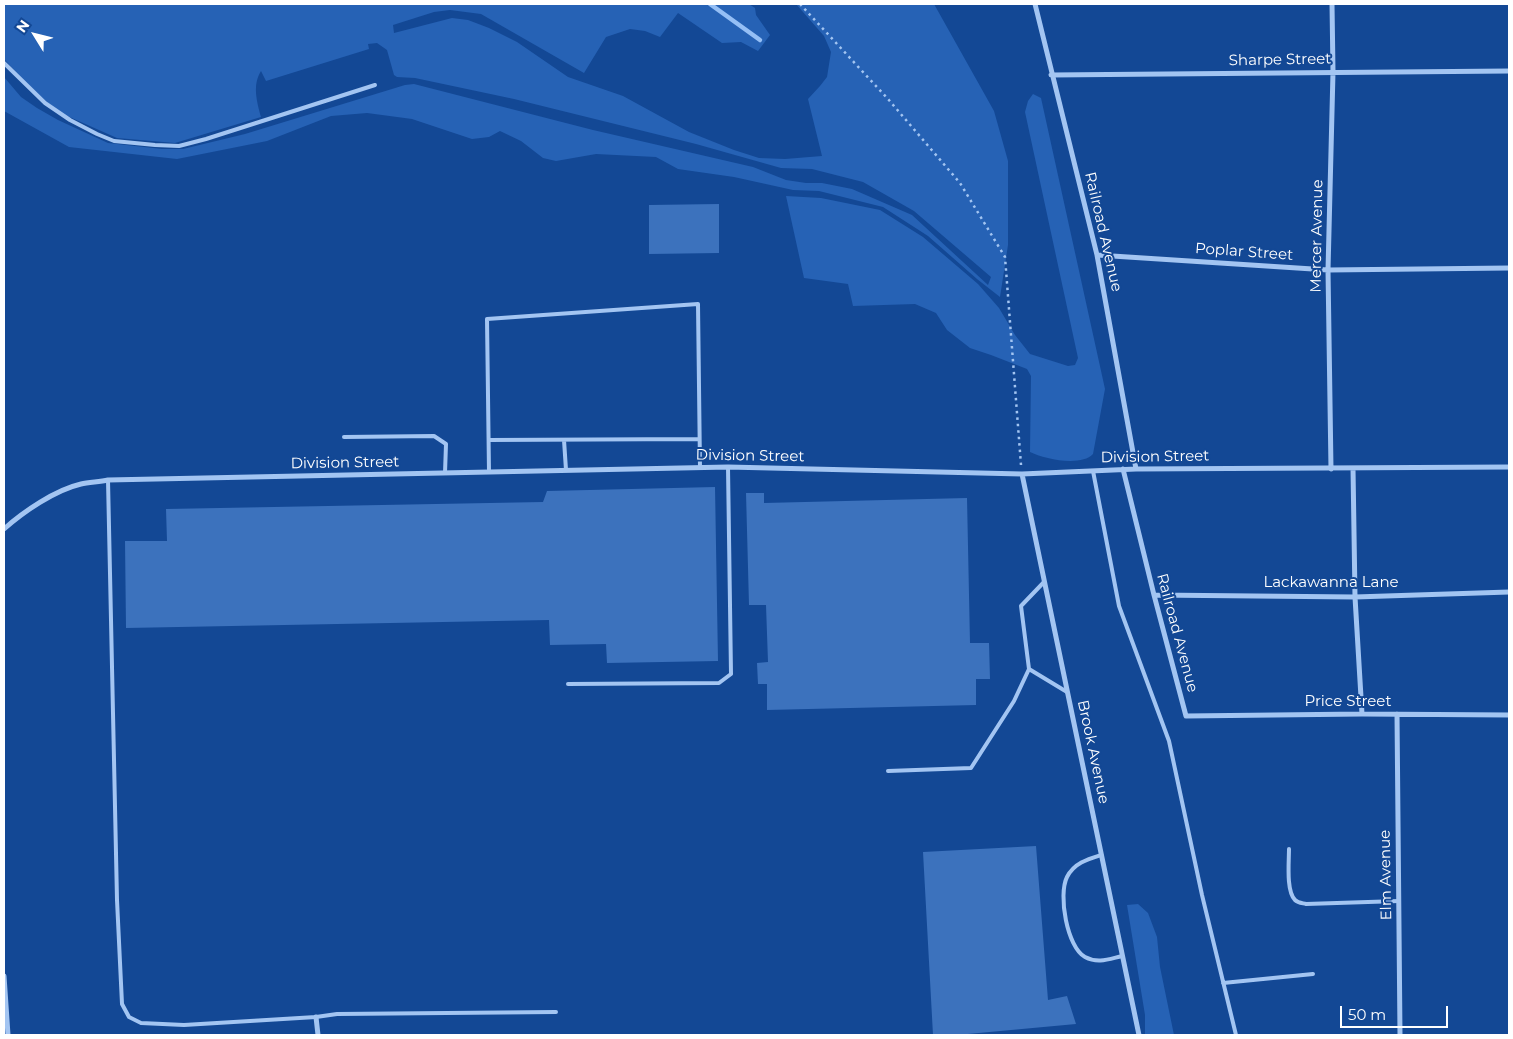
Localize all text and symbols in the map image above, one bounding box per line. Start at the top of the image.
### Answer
north arrow [10,10,60,60]
text: N [12,16,33,36]
street label: Sharpe Street [1229,50,1331,70]
street label: Railroad Avenue [1080,170,1126,294]
street label: Mercer Avenue [1307,179,1327,293]
street label: Poplar Street [1194,240,1294,264]
street label: Division Street [695,446,805,466]
street label: Division Street [1100,447,1210,467]
street label: Division Street [290,453,400,473]
street label: Railroad Avenue [1152,572,1202,694]
street label: Lackawanna Lane [1263,574,1399,592]
street label: Price Street [1304,693,1392,711]
street label: Brook Avenue [1073,699,1113,805]
street label: Elm Avenue [1376,830,1396,920]
scale bar [1343,996,1450,1028]
text: 50 m [1348,1005,1386,1024]

